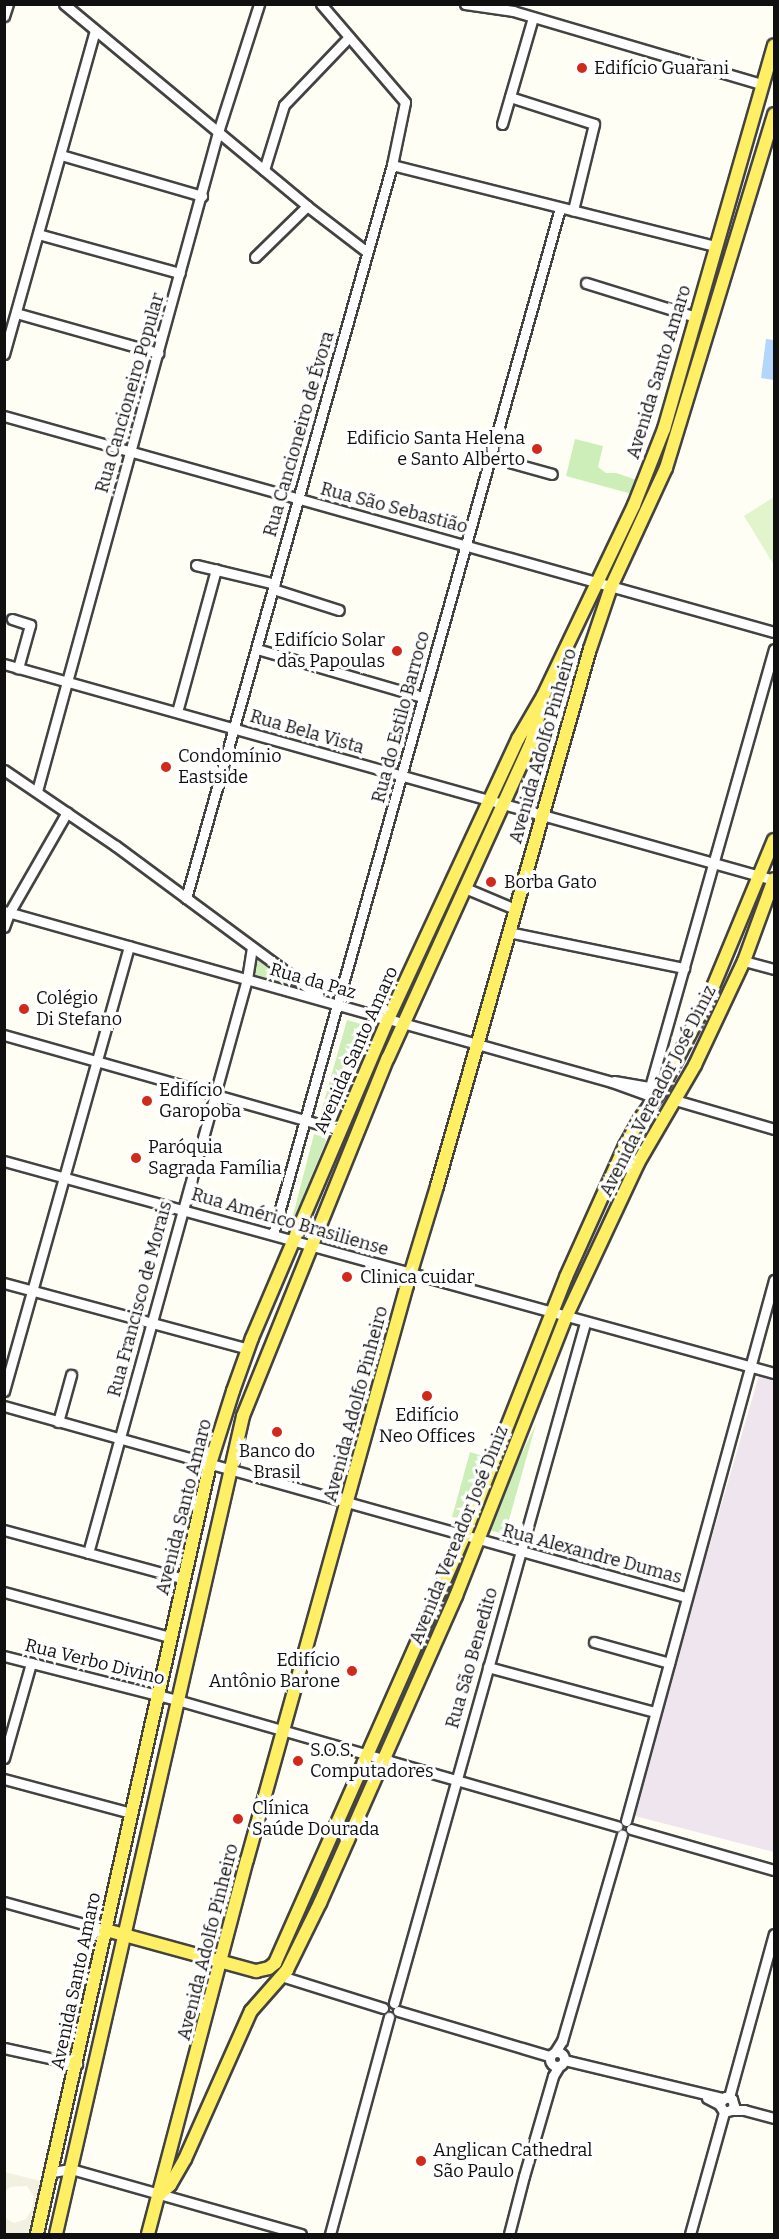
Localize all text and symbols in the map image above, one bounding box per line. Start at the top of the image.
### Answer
place label: Edifício Guarani [594,57,729,79]
marker: Edifício Guarani [575,61,589,75]
street label: Avenida Santo Amaro [622,282,696,462]
street label: Rua Cancioneiro Popular [91,291,169,495]
street label: Rua Cancioneiro de Évora [259,329,339,539]
place label: Edificio Santa Helena e Santo Alberto [346,428,525,470]
marker: Edificio Santa Helena e Santo Alberto [530,442,544,456]
street label: Rua São Sebastião [318,478,470,538]
street label: Rua do Estilo Barroco [368,629,434,805]
place label: Edifício Solar das Papoulas [274,630,385,672]
marker: Edifício Solar das Papoulas [390,644,404,658]
street label: Avenida Adolfo Pinheiro [505,646,581,846]
street label: Rua Bela Vista [248,705,366,759]
place label: Condomínio Eastside [178,746,282,789]
marker: Condomínio Eastside [159,760,173,774]
place label: Borba Gato [504,871,597,893]
marker: Borba Gato [482,873,500,891]
street label: Rua da Paz [267,958,359,1004]
street label: Avenida Santo Amaro [309,963,403,1137]
street label: Avenida Vereador José Diniz [595,982,721,1200]
place label: Colégio Di Stefano [36,988,122,1030]
marker: Colégio Di Stefano [17,1002,31,1016]
place label: Edifício Garopoba [159,1080,241,1122]
marker: Edifício Garopoba [140,1094,154,1108]
place label: Paróquia Sagrada Família [148,1137,281,1180]
marker: Paróquia Sagrada Família [129,1151,143,1165]
street label: Rua Américo Brasiliense [189,1183,391,1261]
street label: Rua Francisco de Morais [103,1199,177,1399]
place label: Clinica cuidar [360,1266,474,1288]
marker: Clinica cuidar [338,1268,356,1286]
street label: Avenida Adolfo Pinheiro [319,1304,393,1504]
marker: Edifício Neo Offices [420,1389,434,1403]
place label: Edifício Neo Offices [379,1405,475,1448]
street label: Avenida Santo Amaro [152,1417,216,1597]
street label: Avenida Vereador José Diniz [405,1423,513,1647]
marker: Banco do Brasil [270,1425,284,1439]
place label: Banco do Brasil [239,1441,315,1484]
street label: Rua Alexandre Dumas [500,1520,684,1588]
street label: Rua São Benedito [442,1585,502,1731]
street label: Rua Verbo Divino [23,1634,167,1690]
place label: Edifício Antônio Barone [209,1650,340,1692]
marker: Edifício Antônio Barone [345,1664,359,1678]
place label: S.O.S. Computadores [310,1740,434,1782]
marker: S.O.S. Computadores [291,1754,305,1768]
place label: Clínica Saúde Dourada [252,1798,379,1840]
marker: Clínica Saúde Dourada [229,1810,247,1828]
street label: Avenida Adolfo Pinheiro [173,1842,243,2042]
street label: Avenida Santo Amaro [47,1890,105,2072]
place label: Anglican Cathedral São Paulo [433,2140,592,2182]
marker: Anglican Cathedral São Paulo [414,2154,428,2168]

